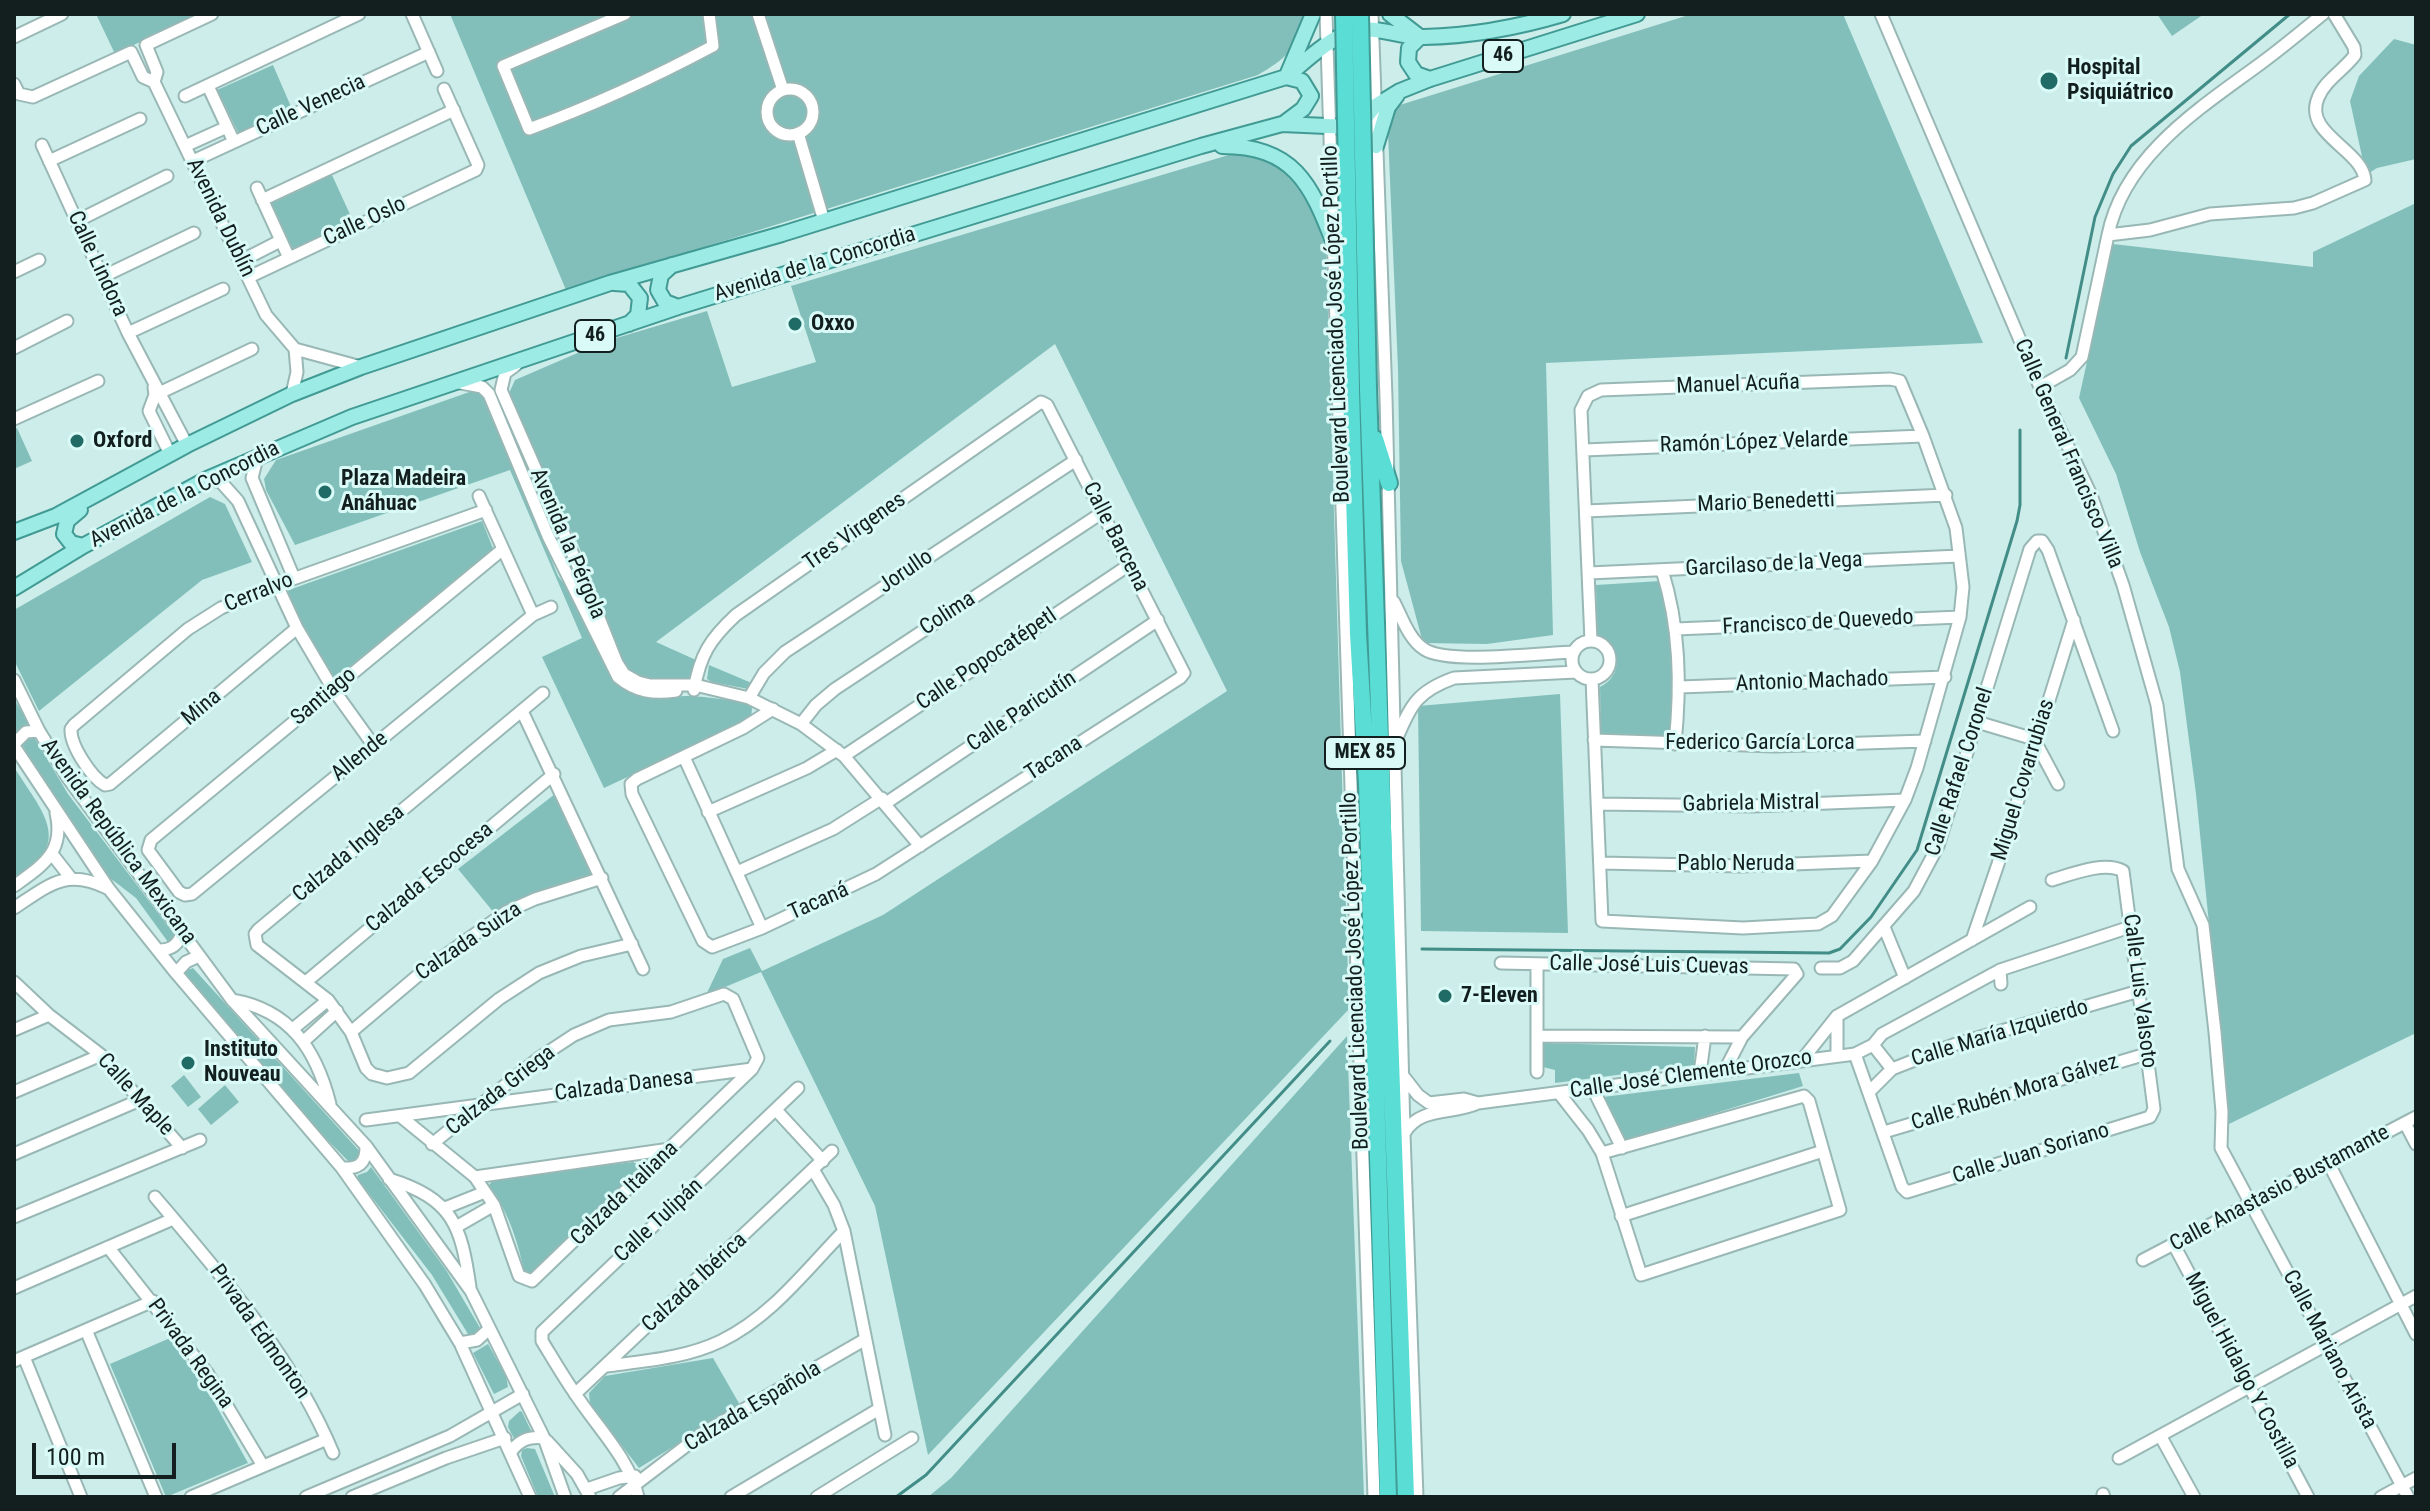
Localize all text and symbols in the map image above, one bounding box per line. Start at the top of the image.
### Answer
road number: 46 [1483,40,1523,72]
place label: Hospital Psiquiátrico [2067,55,2173,106]
street label: Calle Venecia [252,69,370,143]
marker: Hospital Psiquiátrico [2038,70,2060,92]
street label: Boulevard Licenciado José López Portillo [1318,145,1356,503]
street label: Avenida Dublín [180,154,260,282]
street label: Calle Oslo [320,191,410,253]
street label: Calle Lindora [61,207,133,321]
street label: Avenida de la Concordia [711,222,919,308]
place label: Oxxo [811,311,855,337]
marker: Oxxo [786,315,804,333]
road number: 46 [575,320,615,352]
street label: Calle General Francisco Villa [2008,335,2128,573]
street label: Manuel Acuña [1676,370,1800,400]
street label: Ramón López Velarde [1659,427,1849,459]
place label: Oxford [93,428,152,454]
marker: Oxford [68,432,86,450]
street label: Avenida de la Concordia [86,436,284,554]
street label: Avenida la Pérgola [523,465,611,623]
place label: Plaza Madeira Anáhuac [341,466,466,518]
street label: Calle Barcena [1076,478,1154,596]
marker: Plaza Madeira Anáhuac [316,483,334,501]
street label: Tres Virgenes [799,487,911,577]
street label: Mario Benedetti [1697,487,1835,519]
street label: Jorullo [874,544,938,600]
street label: Garcilaso de la Vega [1685,547,1863,583]
street label: Cerralvo [221,567,297,619]
street label: Colima [915,586,981,642]
street label: Calle Popocatépetl [912,603,1062,717]
street label: Francisco de Quevedo [1722,605,1914,641]
street label: Santiago [286,662,362,732]
street label: Calle Paricutín [962,666,1082,758]
street label: Antonio Machado [1735,666,1889,698]
street label: Mina [177,684,227,732]
street label: Calle Rafael Coronel [1920,684,2000,860]
street label: Miguel Covarrubias [1987,696,2061,864]
street label: Allende [326,726,394,788]
street label: Federico García Lorca [1665,730,1855,756]
street label: Tacana [1021,731,1087,787]
street label: Avenida República Mexicana [35,734,201,950]
road number: MEX 85 [1325,737,1405,769]
street label: Gabriela Mistral [1682,790,1820,818]
street label: Boulevard Licenciado José López Portillo [1337,792,1375,1150]
street label: Calzada Inglesa [288,800,410,908]
street label: Calzada Escocesa [361,817,499,939]
street label: Pablo Neruda [1677,851,1795,877]
street label: Tacaná [785,877,853,927]
street label: Calzada Suiza [411,897,527,987]
street label: Calle Luis Valsoto [2116,912,2162,1070]
street label: Calle José Luis Cuevas [1549,951,1749,981]
place label: 7-Eleven [1461,983,1538,1009]
marker: 7-Eleven [1436,987,1454,1005]
street label: Calle María Izquierdo [1908,995,2092,1073]
place label: Instituto Nouveau [204,1037,281,1088]
street label: Calzada Griega [441,1040,561,1142]
street label: Calle José Clemente Orozco [1568,1045,1814,1105]
street label: Calle Maple [91,1048,179,1142]
street label: Calle Rubén Mora Gálvez [1908,1049,2122,1137]
marker: Instituto Nouveau [179,1054,197,1072]
street label: Calzada Danesa [553,1064,695,1108]
street label: Calle Juan Soriano [1949,1118,2113,1190]
street label: Calle Anastasio Bustamante [2166,1120,2394,1258]
street label: Calzada Italiana [566,1136,684,1252]
street label: Calle Tulipán [609,1173,709,1269]
street label: Calzada Ibérica [637,1228,753,1338]
street label: Privada Edmonton [203,1260,315,1404]
street label: Calle Mariano Arista [2276,1266,2382,1434]
street label: Miguel Hidalgo Y Costilla [2178,1269,2304,1473]
street label: Privada Regina [141,1294,239,1414]
street label: Calzada Española [680,1356,826,1458]
scale bar [36,1427,180,1477]
text: 100 m [46,1443,105,1471]

